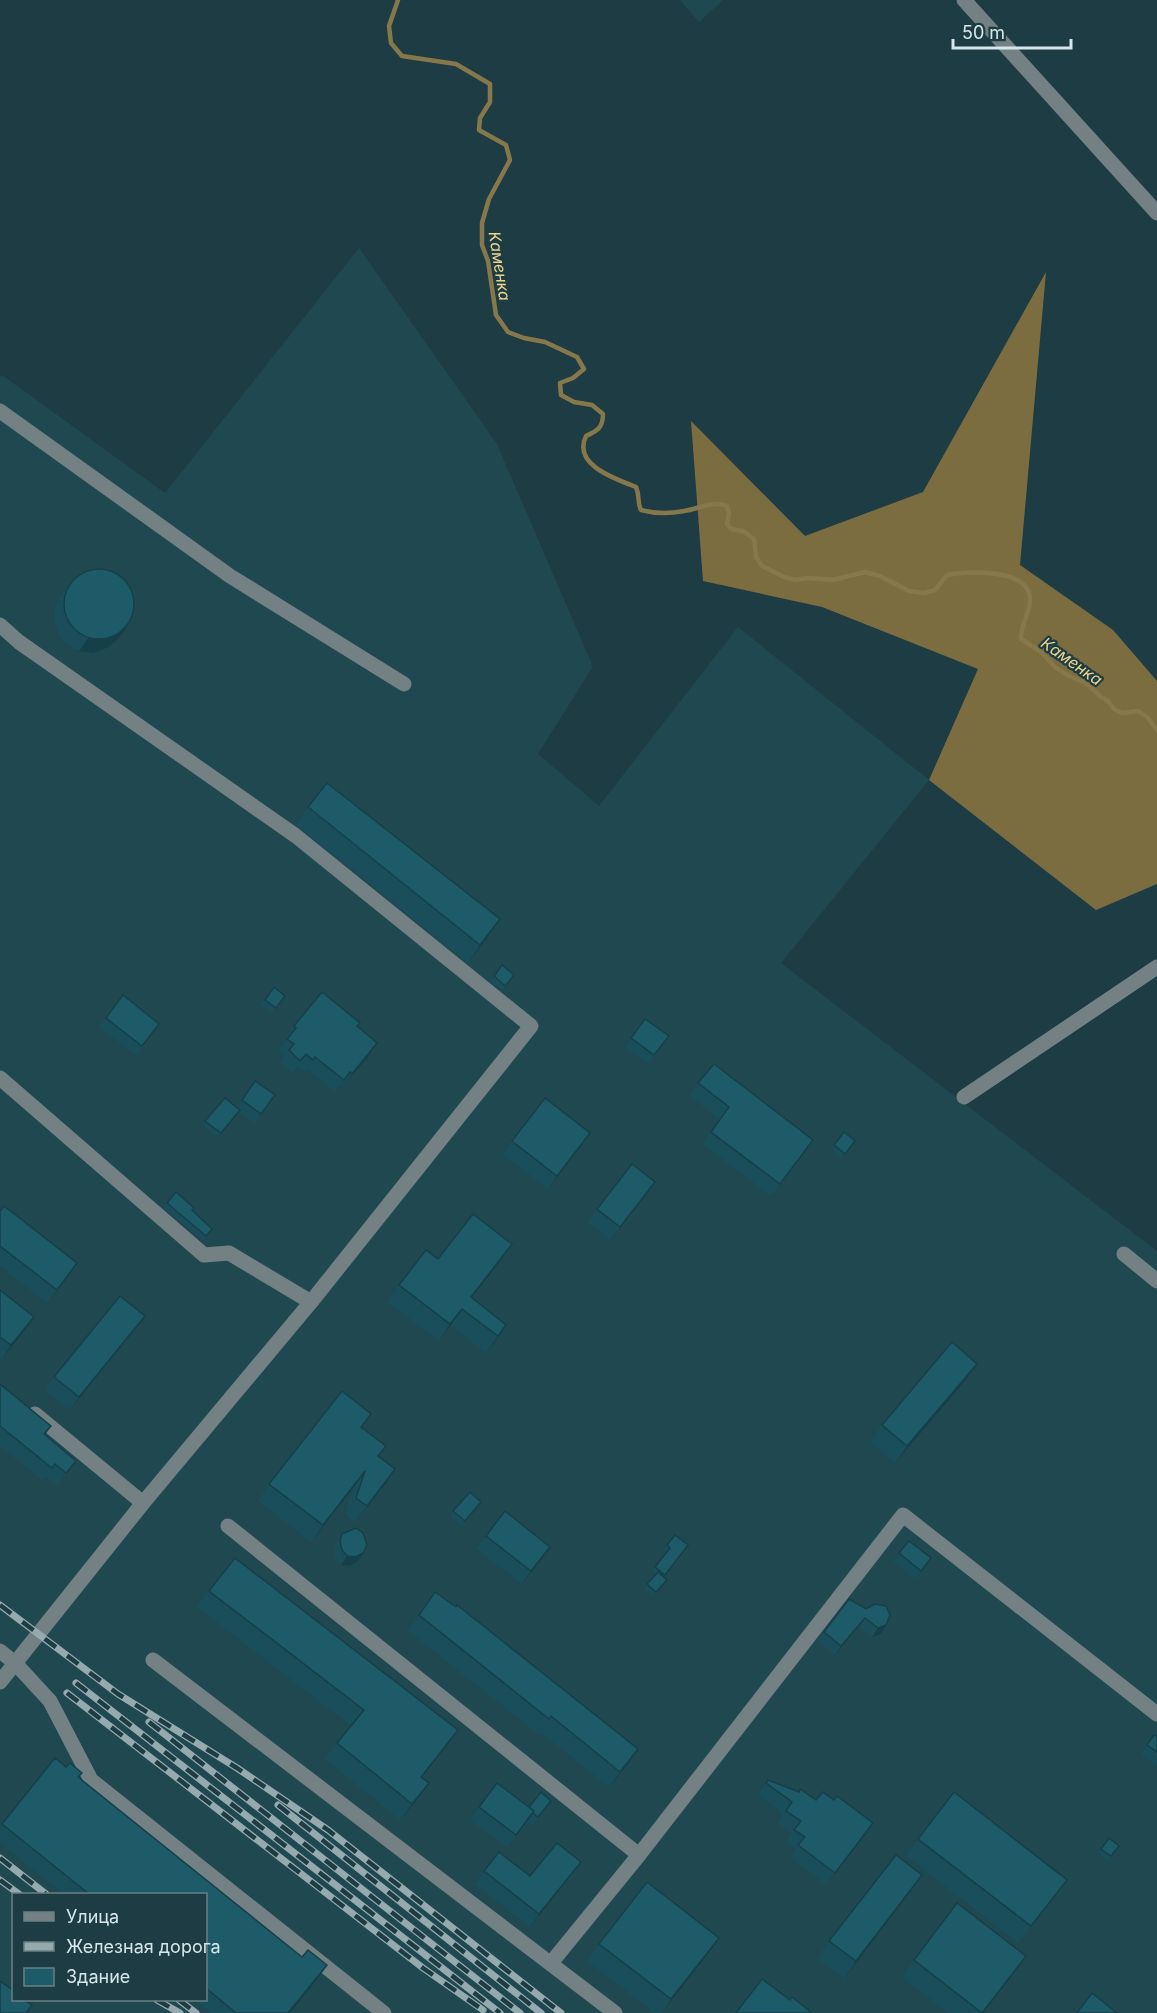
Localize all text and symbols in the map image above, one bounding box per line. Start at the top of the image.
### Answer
scale bar [953,12,1072,50]
text: 50 m [962,22,1005,43]
water label: Каменка [485,230,515,302]
water label: Каменка [1038,633,1107,689]
legend [12,1893,207,2001]
text: Улица [66,1906,119,1927]
text: Железная дорога [66,1936,221,1957]
text: Здание [66,1966,130,1987]

